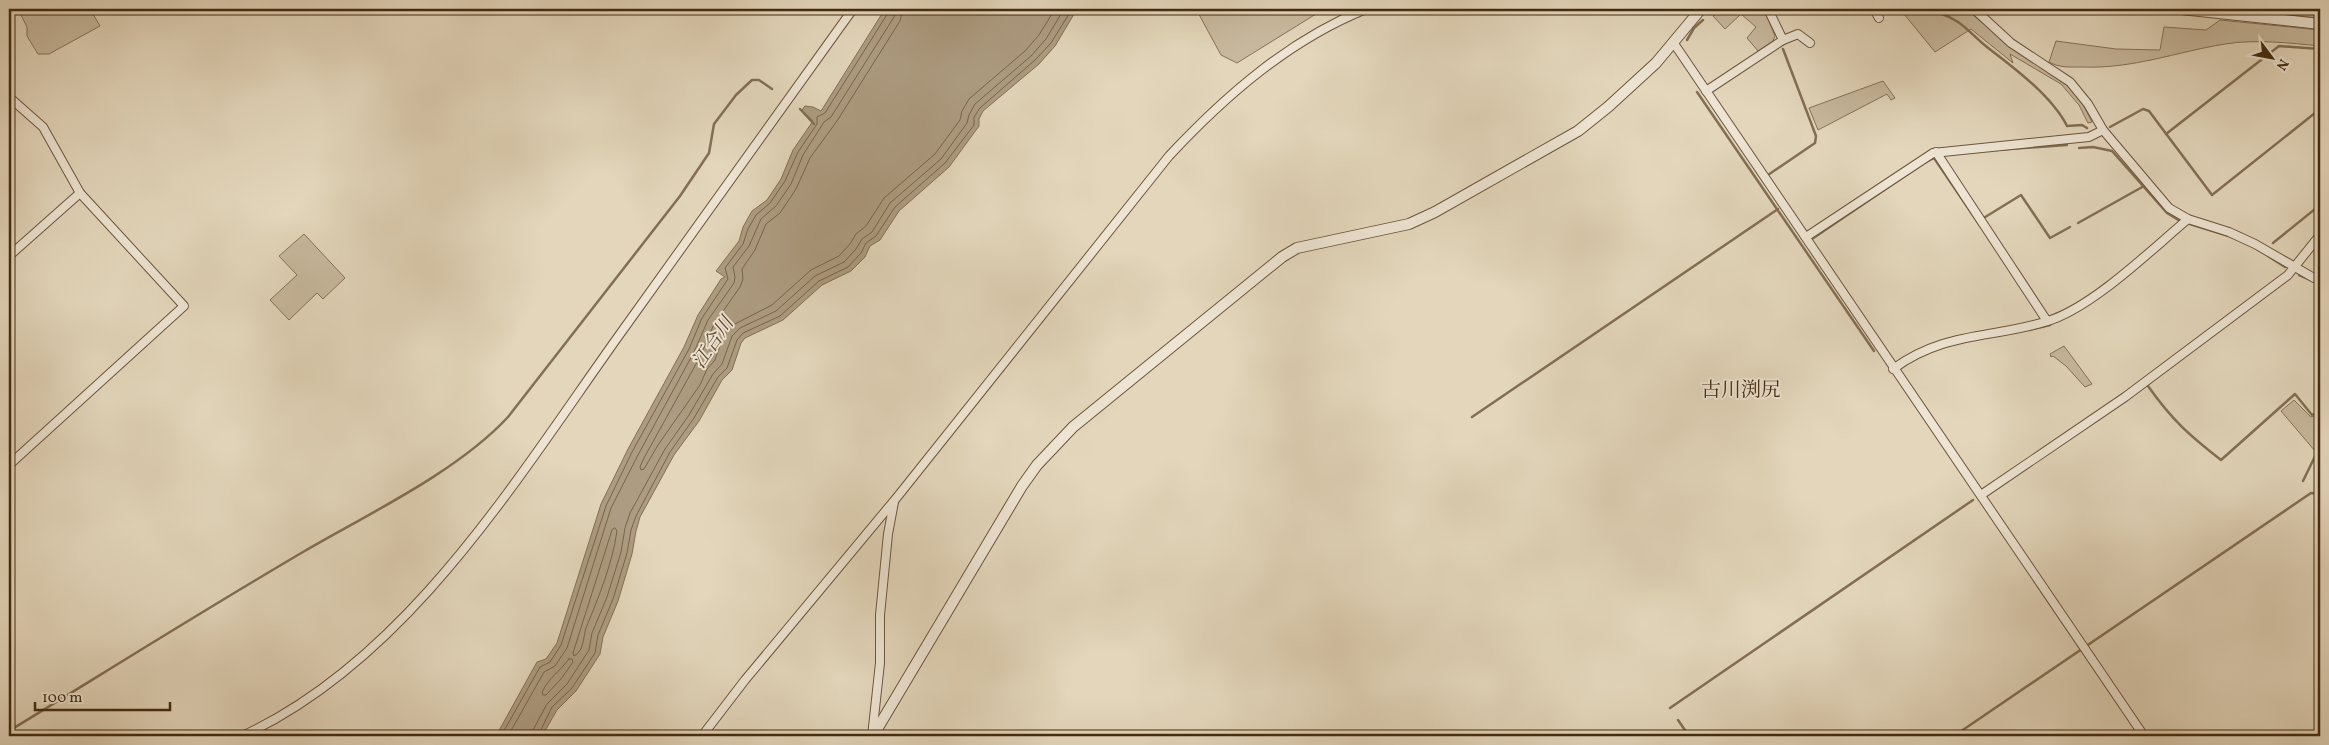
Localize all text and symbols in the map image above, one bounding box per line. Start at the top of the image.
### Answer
north arrow [2246,32,2296,82]
text: N [2271,55,2293,73]
water label: 江合川 [687,311,741,374]
district label: 古川渕尻 [1701,377,1781,405]
scale bar [35,680,170,712]
text: 100 m [42,688,82,709]

